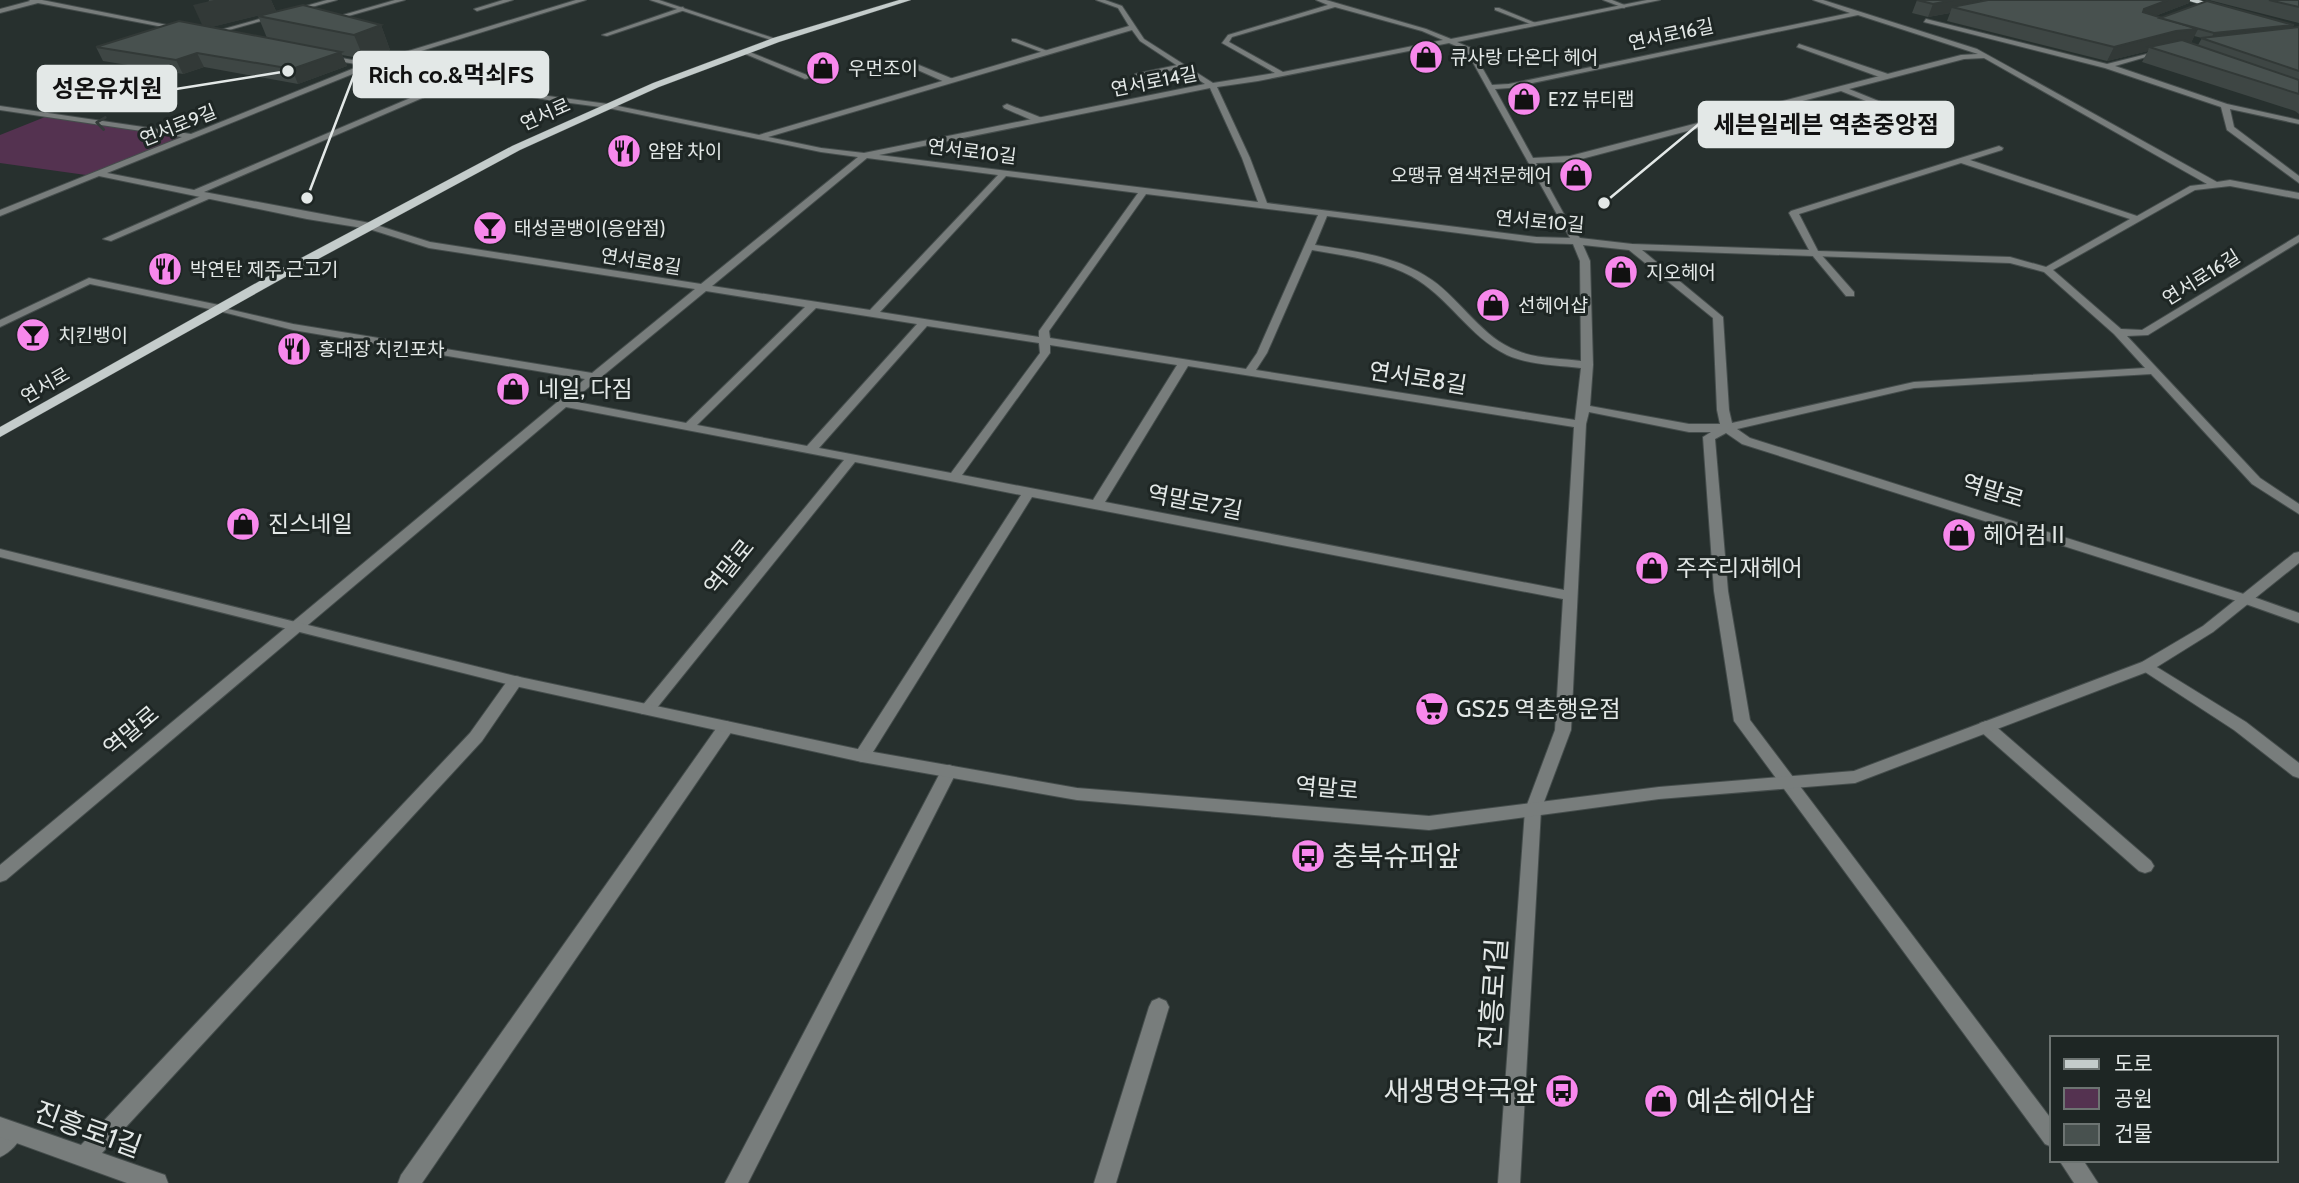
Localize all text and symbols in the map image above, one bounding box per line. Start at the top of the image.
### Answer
street label: 연서로16길 [1626,14,1716,55]
shop icon: 큐사랑 다온다 헤어 [1407,38,1445,76]
place label: 큐사랑 다온다 헤어 [1450,46,1598,69]
shop icon: 우먼조이 [804,49,842,87]
callout: Rich co.&먹쇠FS [354,52,548,97]
place label: 우먼조이 [848,57,918,80]
text: Rich co.&먹쇠FS [368,60,534,89]
street label: 연서로14길 [1109,62,1199,101]
callout: 성온유치원 [38,66,176,111]
text: 성온유치원 [52,74,162,103]
shop icon: E?Z 뷰티랩 [1505,80,1543,118]
place label: E?Z 뷰티랩 [1548,88,1634,111]
street label: 연서로 [517,93,574,136]
street label: 연서로9길 [136,100,220,151]
callout: 세븐일레븐 역촌중앙점 [1699,102,1953,147]
text: 세븐일레븐 역촌중앙점 [1713,110,1939,139]
one-way arrow [95,115,106,130]
restaurant icon: 얌얌 차이 [605,132,643,170]
street label: 연서로10길 [926,135,1018,168]
place label: 얌얌 차이 [648,140,722,163]
shop icon: 오땡큐 염색전문헤어 [1557,156,1595,194]
place label: 오땡큐 염색전문헤어 [1390,164,1552,187]
street label: 연서로10길 [1494,206,1585,237]
bar icon: 태성골뱅이(응암점) [471,209,509,247]
place label: 태성골뱅이(응암점) [514,217,666,240]
street label: 연서로8길 [599,244,683,279]
street label: 연서로16길 [2158,245,2244,310]
restaurant icon: 박연탄 제주 근고기 [146,250,184,288]
shop icon: 지오헤어 [1602,253,1640,291]
place label: 박연탄 제주 근고기 [190,258,338,281]
place label: 지오헤어 [1646,261,1716,284]
shop icon: 선헤어샵 [1474,286,1512,324]
place label: 선헤어샵 [1518,294,1588,317]
bar icon: 치킨뱅이 [14,316,52,354]
place label: 치킨뱅이 [58,324,128,347]
restaurant icon: 홍대장 치킨포차 [275,330,313,368]
place label: 홍대장 치킨포차 [318,338,445,361]
street label: 연서로8길 [1367,356,1469,400]
street label: 연서로 [17,362,74,409]
shop icon: 네일, 다짐 [494,370,532,408]
place label: 네일, 다짐 [538,375,633,403]
street label: 역말로 [1959,468,2027,514]
street label: 역말로7길 [1145,479,1245,525]
shop icon: 진스네일 [224,505,262,543]
place label: 진스네일 [268,510,353,538]
shop icon: 헤어컴Ⅱ [1940,516,1978,554]
place label: 헤어컴Ⅱ [1983,521,2069,549]
street label: 역말로 [698,534,760,600]
shop icon: 주주리재헤어 [1633,549,1671,587]
place label: 주주리재헤어 [1676,554,1803,582]
supermarket icon: GS25 역촌행운점 [1413,690,1451,728]
place label: GS25 역촌행운점 [1456,695,1620,723]
street label: 역말로 [98,700,164,762]
street label: 역말로 [1294,771,1360,805]
bus stop icon: 충북슈퍼앞 [1289,837,1327,875]
place label: 충북슈퍼앞 [1332,839,1461,873]
street label: 진흥로1길 [1472,937,1514,1051]
legend [2050,1036,2278,1162]
text: 도로 [2114,1051,2153,1076]
bus stop icon: 새생명약국앞 [1543,1072,1581,1110]
place label: 새생명약국앞 [1383,1074,1538,1108]
shop icon: 예손헤어샵 [1642,1082,1680,1120]
place label: 예손헤어샵 [1686,1084,1815,1118]
text: 공원 [2114,1086,2153,1111]
street label: 진흥로1길 [29,1094,147,1164]
text: 건물 [2114,1121,2153,1146]

